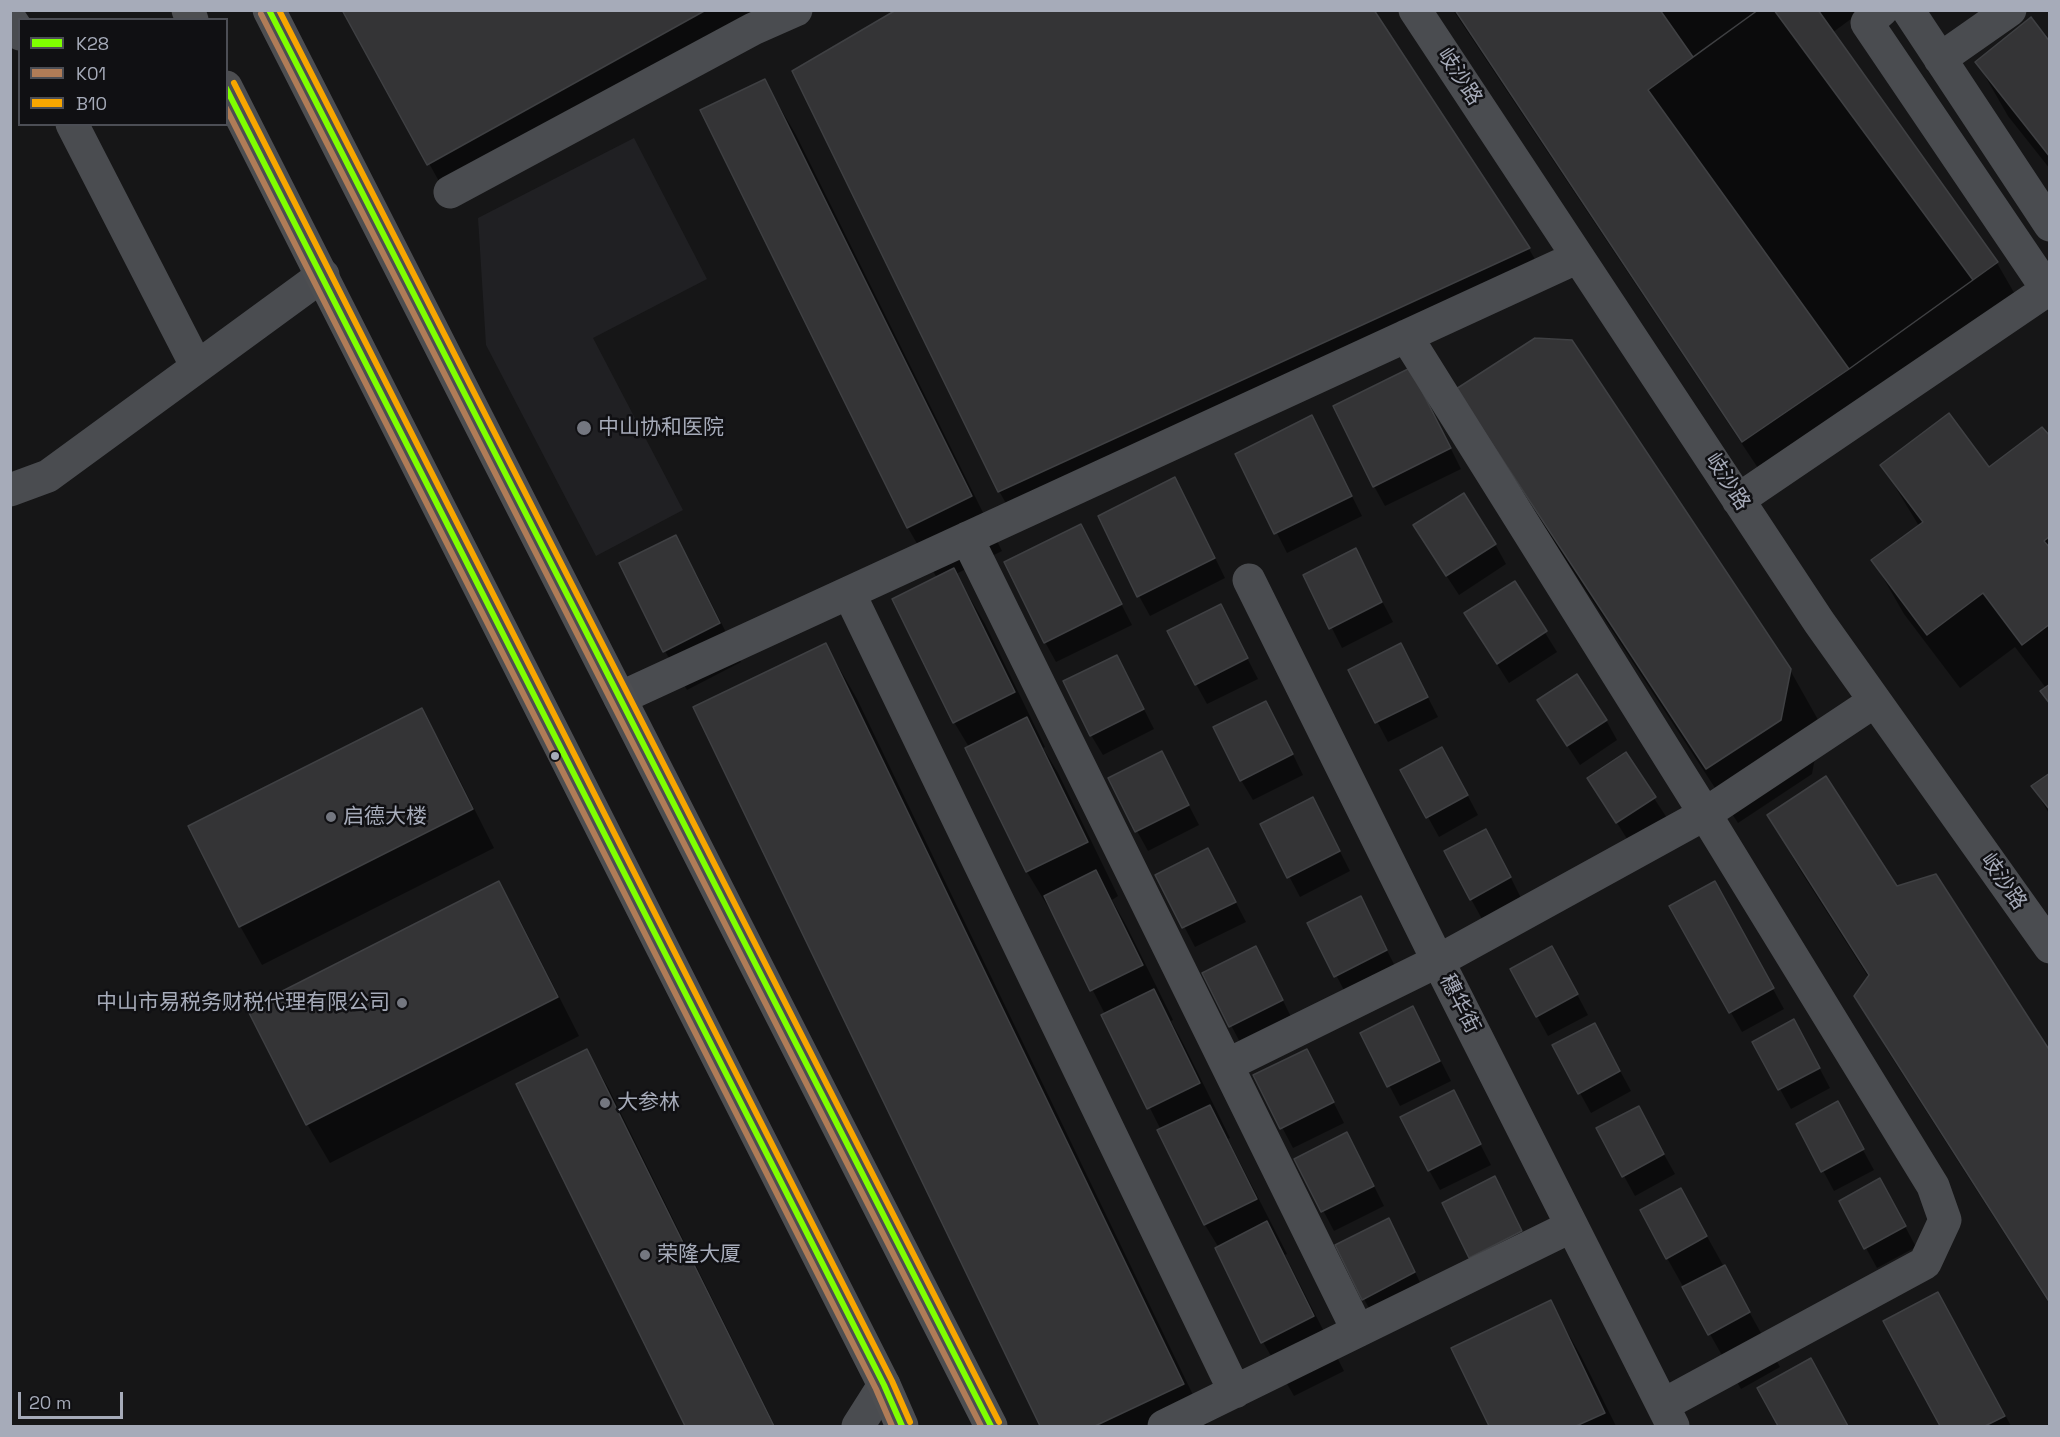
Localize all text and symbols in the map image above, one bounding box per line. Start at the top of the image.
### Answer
legend [18,18,228,126]
text: K28 [76,32,109,55]
street label: 岐沙路 [1431,44,1487,110]
text: K01 [76,62,106,85]
text: B10 [76,92,107,115]
place label: 中山协和医院 [598,415,724,441]
marker: 中山协和医院 [575,419,593,437]
street label: 岐沙路 [1699,449,1755,515]
unlabelled marker [549,750,561,762]
place label: 启德大楼 [343,804,427,830]
marker: 启德大楼 [324,810,338,824]
street label: 岐沙路 [1975,849,2031,915]
street label: 穗华街 [1433,970,1485,1038]
place label: 中山市易税务财税代理有限公司 [96,990,390,1016]
marker: 中山市易税务财税代理有限公司 [395,996,409,1010]
place label: 大参林 [617,1090,680,1116]
marker: 大参林 [598,1096,612,1110]
place label: 荣隆大厦 [657,1242,741,1268]
marker: 荣隆大厦 [638,1248,652,1262]
scale bar [21,1380,126,1418]
text: 20 m [29,1391,72,1414]

